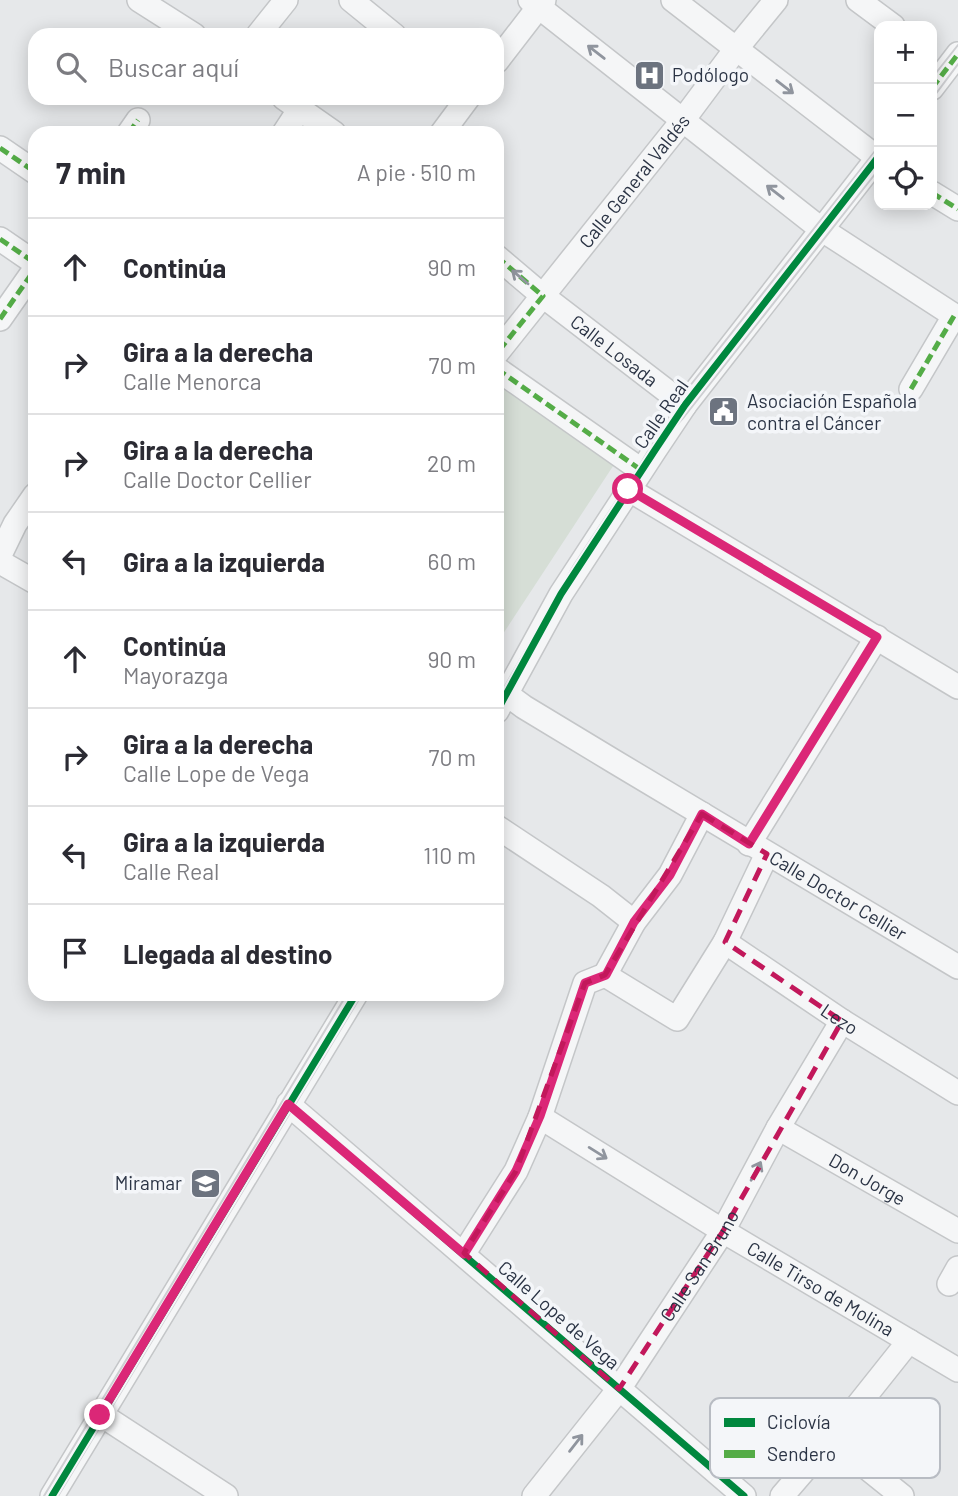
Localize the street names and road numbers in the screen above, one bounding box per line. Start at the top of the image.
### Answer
street label: Calle General Valdés [574,109,694,252]
street label: Calle Losada [566,309,663,391]
street label: Calle Real [628,375,693,453]
street label: Calle Doctor Cellier [766,845,911,945]
street label: Lezo [817,998,863,1039]
street label: Don Jorge [825,1148,910,1210]
street label: Calle San Bruno [655,1206,743,1326]
street label: Calle Tirso de Molina [743,1236,899,1341]
street label: Calle Lope de Vega [494,1255,625,1374]

